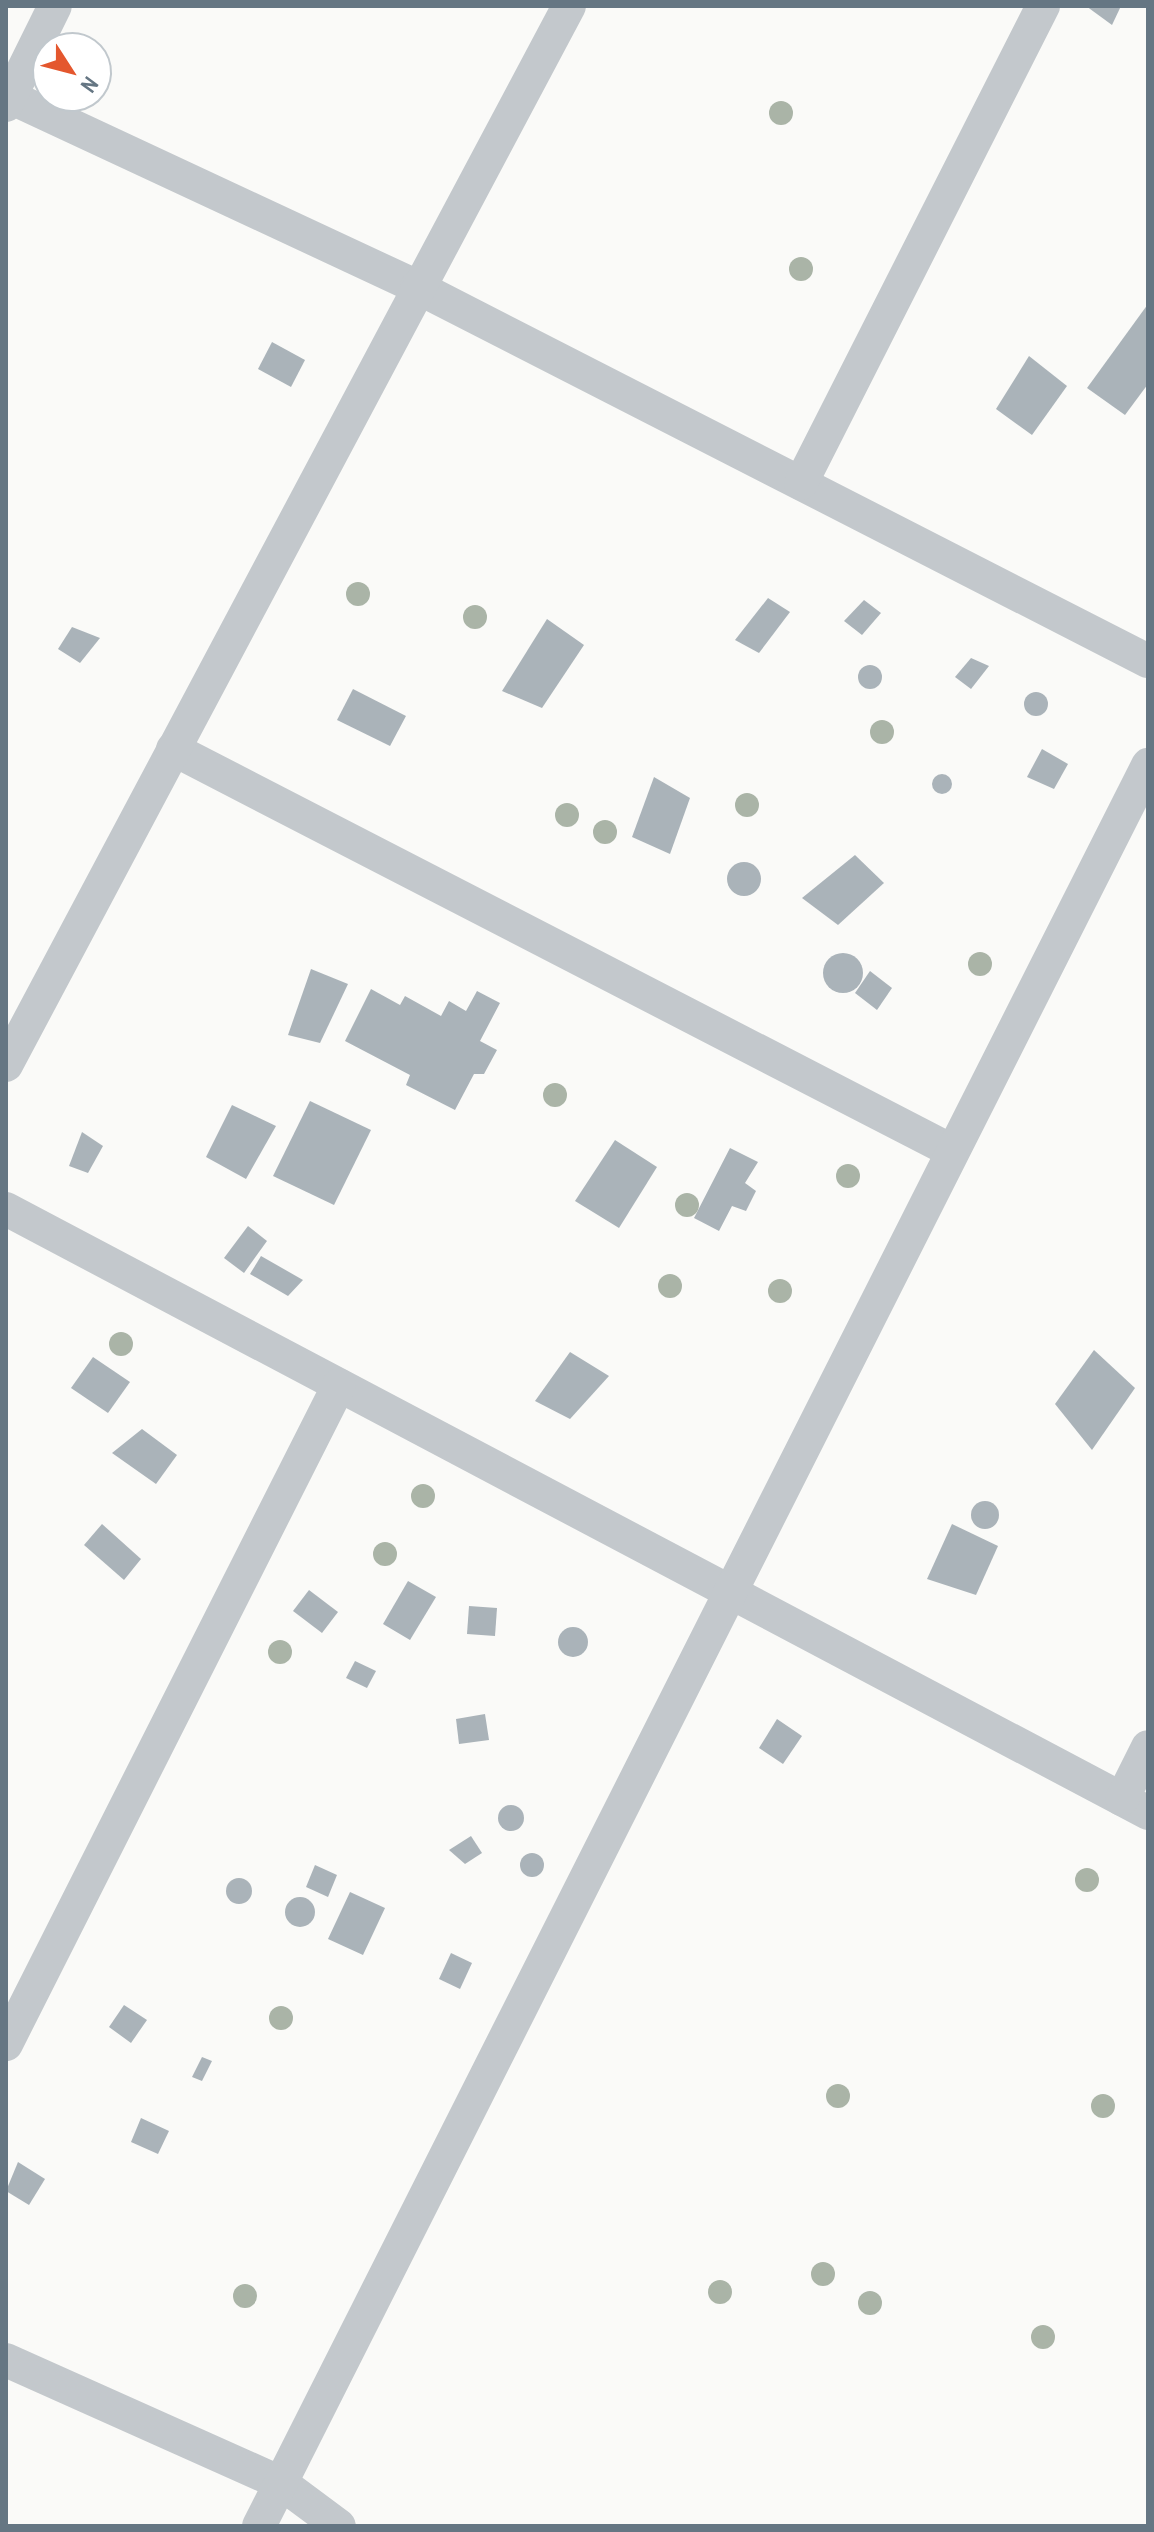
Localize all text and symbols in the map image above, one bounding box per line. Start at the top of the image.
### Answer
north arrow [32,32,112,112]
text: N [74,71,106,99]

